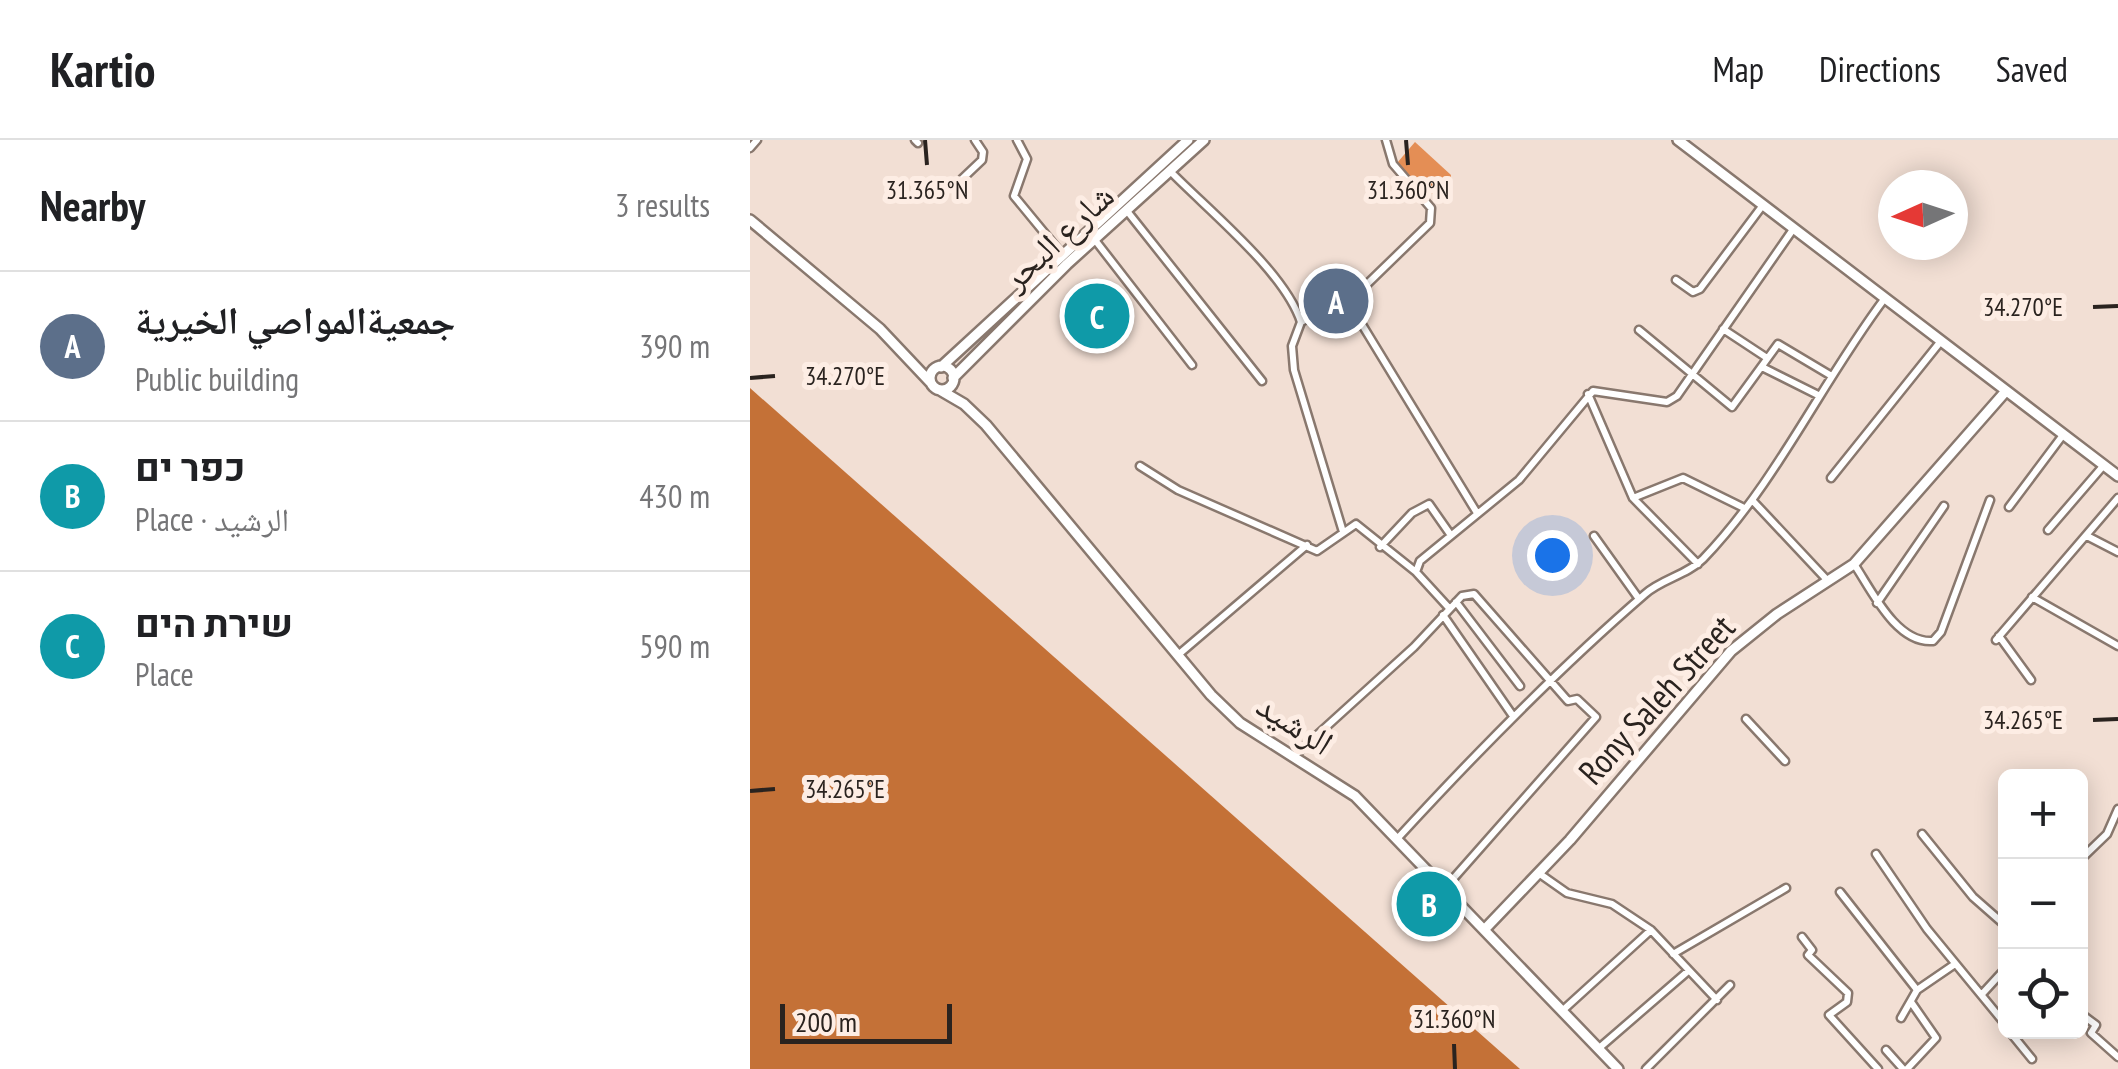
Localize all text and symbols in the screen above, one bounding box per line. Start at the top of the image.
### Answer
text: Kartio [50,38,155,100]
text: Map [1713,46,1764,92]
text: Directions [1819,46,1941,92]
text: Saved [1996,46,2068,92]
north arrow [1878,170,1968,260]
street label: شارع البحر [991,173,1123,301]
text: 31.365°N [886,174,968,206]
text: 31.360°N [1367,174,1449,206]
text: Nearby [40,178,145,233]
text: 3 results [615,184,710,226]
pin: A [1304,264,1368,338]
pin: C [1064,278,1130,354]
text: 34.270°E [1983,291,2063,323]
text: جمعيةالمواصي الخيرية [135,295,456,344]
text: A [64,325,81,367]
text: 390 m [639,325,710,367]
text: Public building [135,358,299,400]
text: 34.270°E [805,360,885,392]
text: כפר ים [135,442,246,491]
text: B [65,475,80,517]
text: 430 m [639,475,710,517]
text: Place · الرشيد [135,498,289,540]
your location [1527,530,1578,581]
text: שירת הים [135,598,293,647]
street label: Rony Saleh Street [1568,605,1745,794]
text: C [65,625,80,667]
text: 590 m [639,625,710,667]
text: Place [135,653,194,695]
street label: الرشيد [1249,682,1343,765]
text: 34.265°E [1983,704,2063,736]
map controls [1998,769,2088,1039]
button: + [1998,769,2088,859]
text: 34.265°E [805,773,885,805]
button: − [1998,859,2088,949]
pin: B [1396,866,1462,942]
button: locate [1998,949,2088,1039]
scale bar [780,999,952,1044]
text: 200 m [795,1003,857,1040]
text: 31.360°N [1413,1003,1495,1035]

